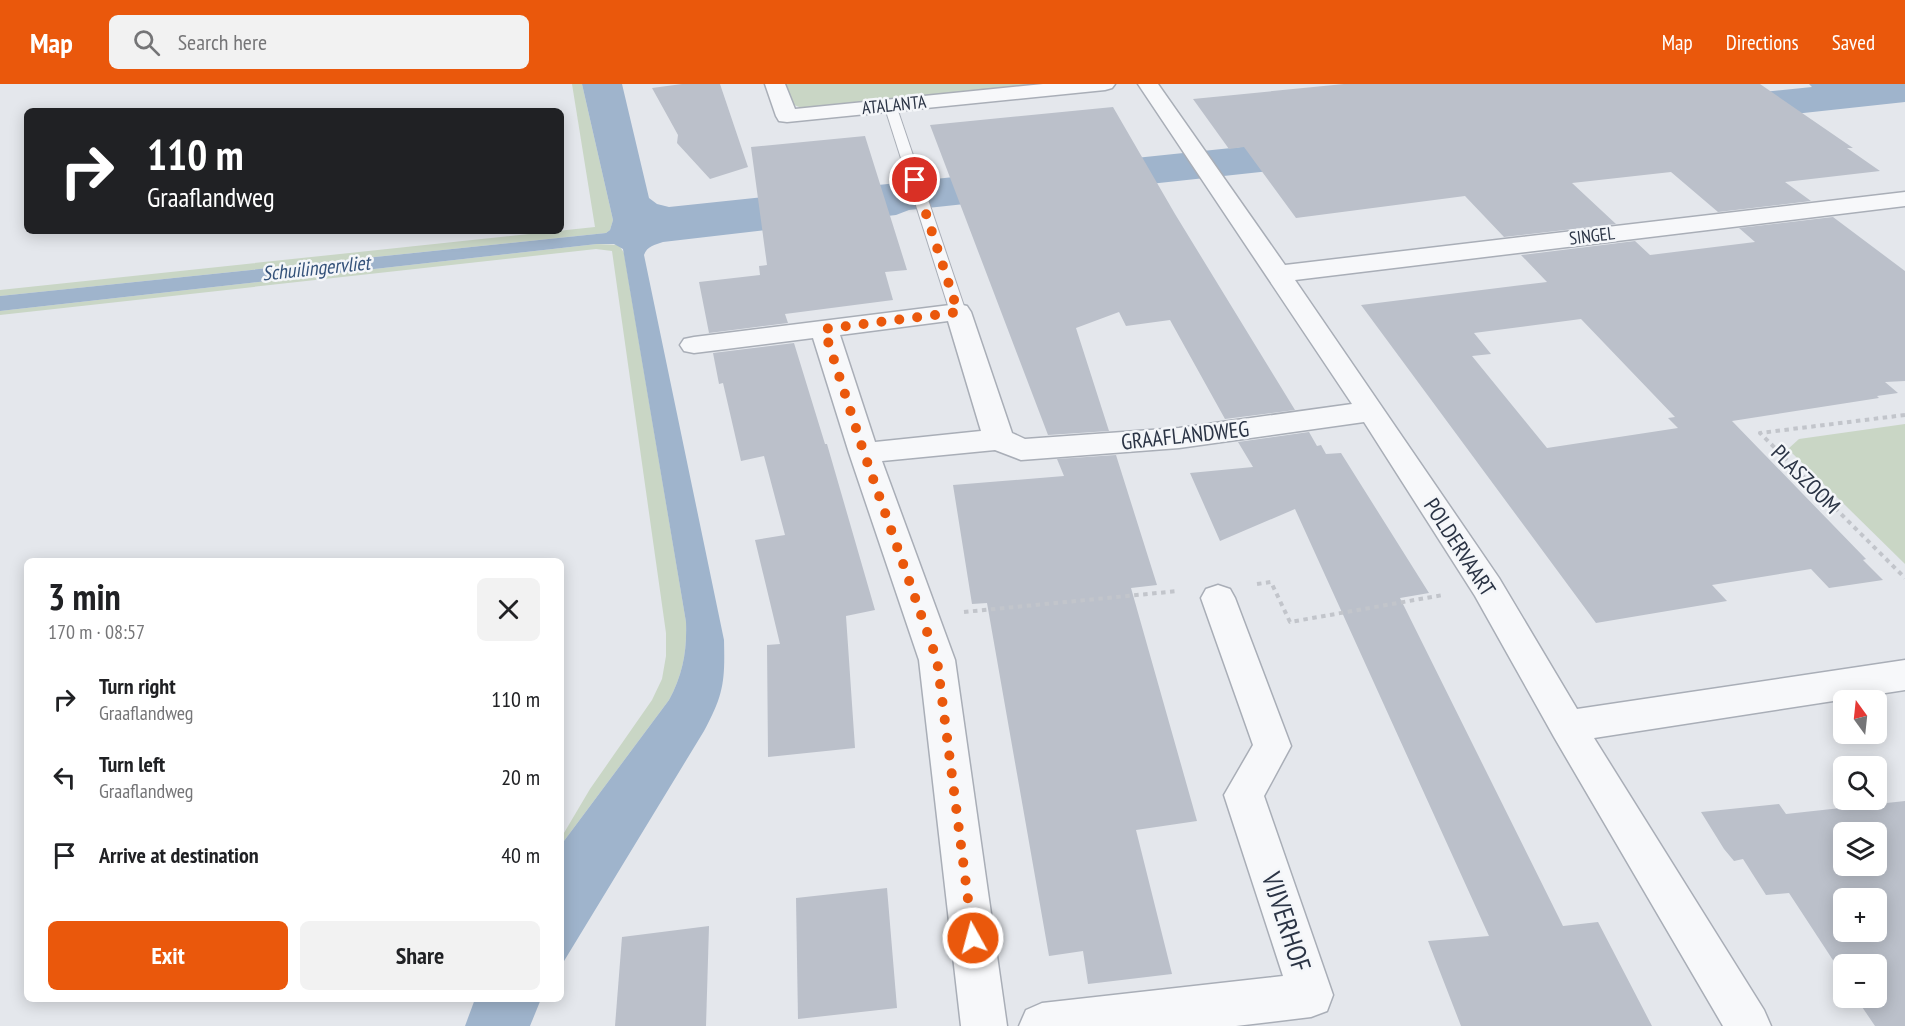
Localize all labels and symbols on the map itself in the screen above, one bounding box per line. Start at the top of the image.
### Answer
street label: ATALANTA [861,90,928,119]
pin [889,154,940,205]
street label: SINGEL [1568,221,1617,250]
water label: Schuilingervliet [261,249,374,287]
street label: GRAAFLANDWEG [1120,414,1250,456]
street label: PLASZOOM [1766,439,1846,519]
street label: POLDERVAART [1418,493,1502,601]
north arrow [1833,690,1887,744]
street label: VIJVERHOF [1255,867,1319,976]
position arrow [941,906,1005,970]

